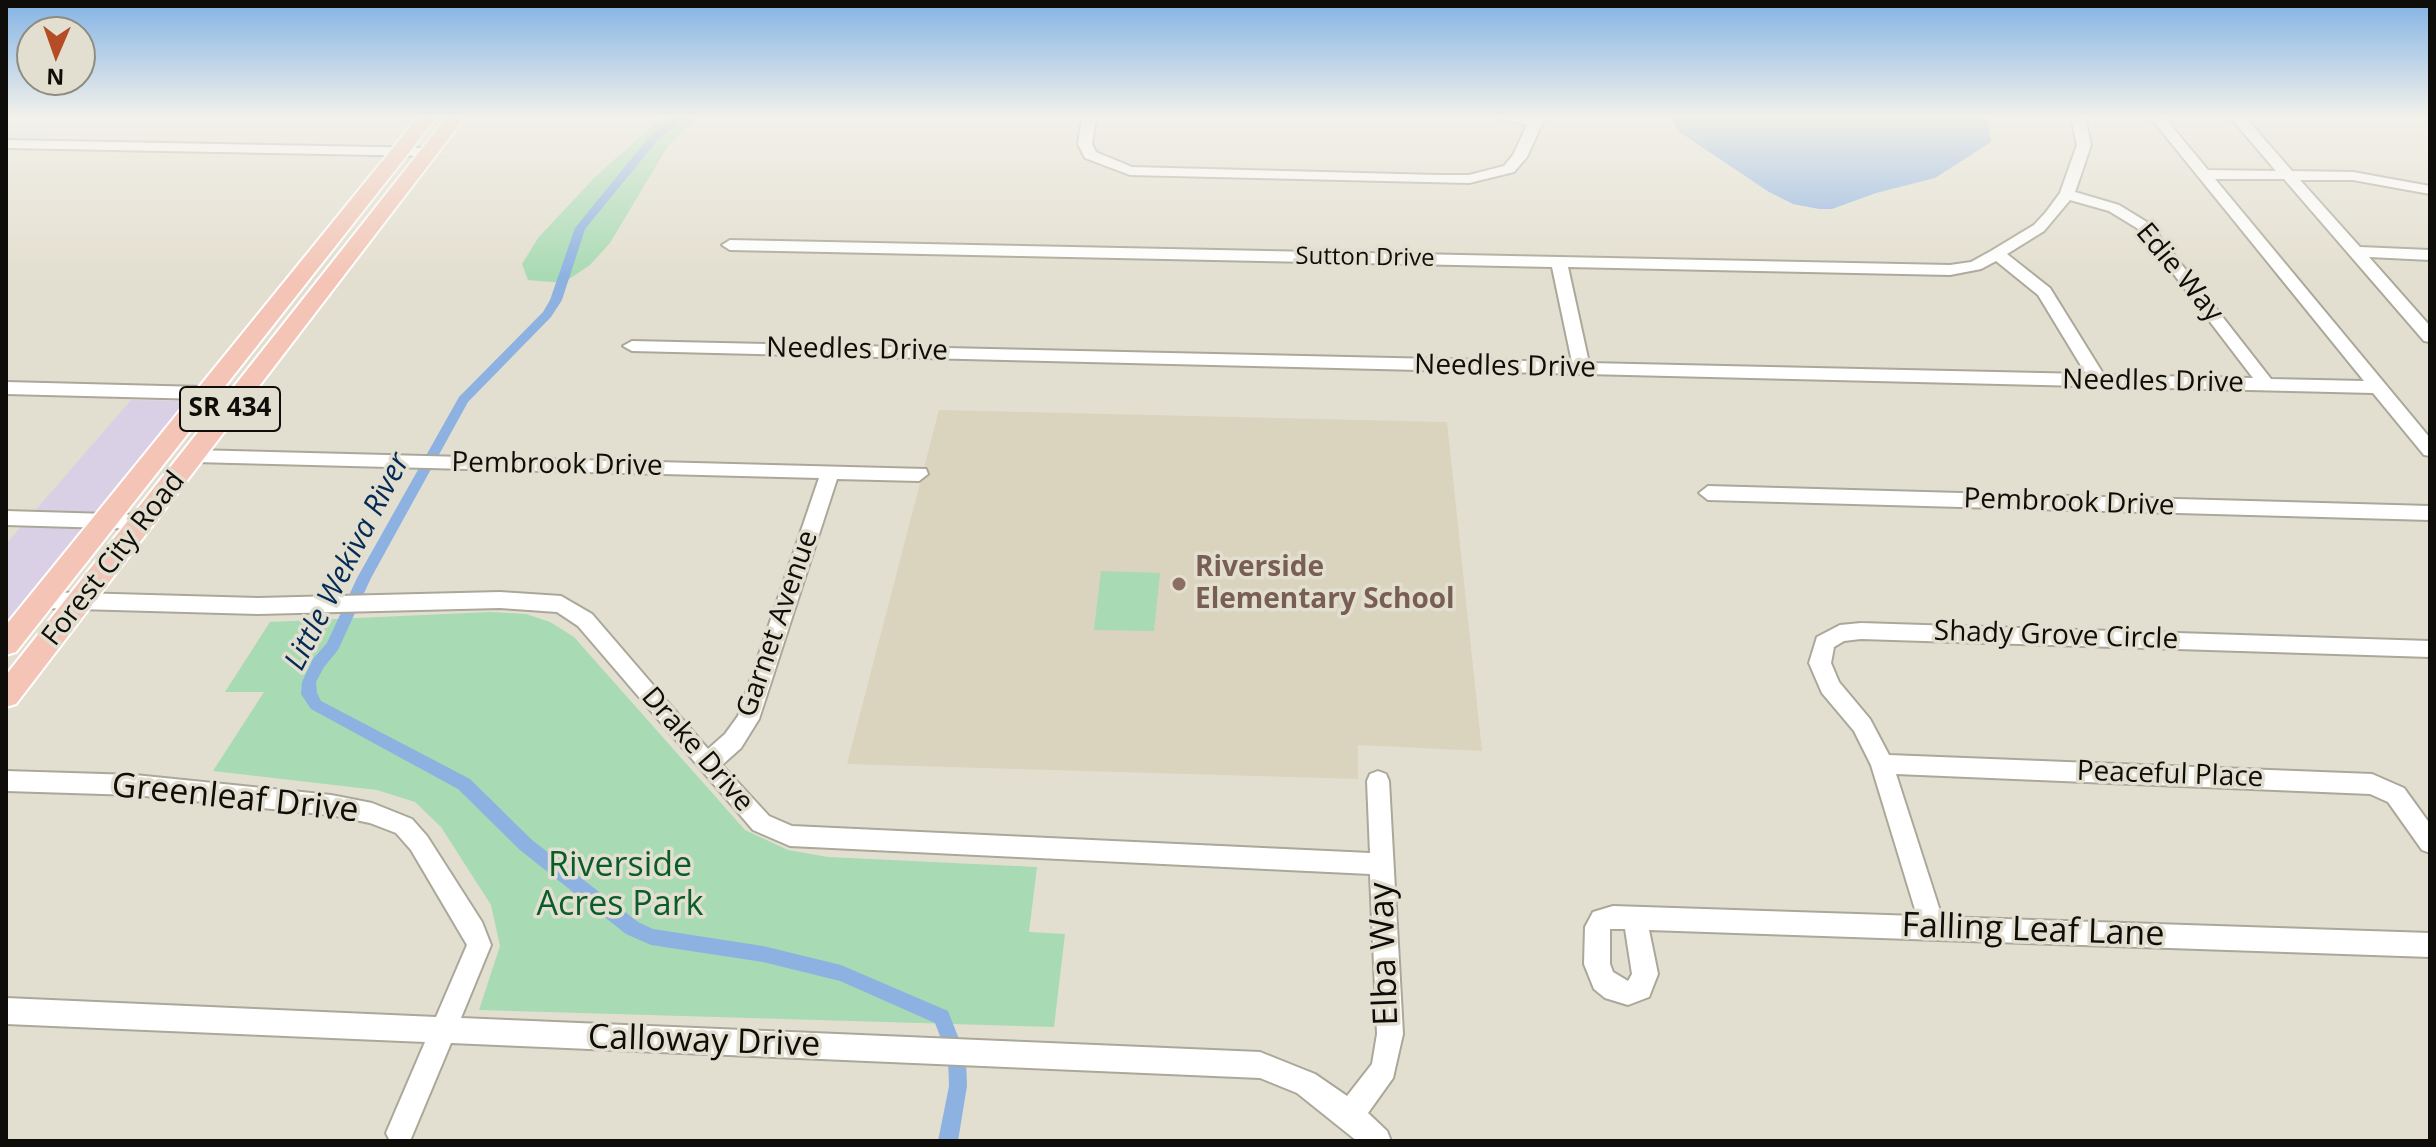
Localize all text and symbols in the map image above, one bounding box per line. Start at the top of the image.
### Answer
north arrow [16,16,96,96]
text: N [46,63,65,93]
street label: Edie Way [2128,217,2230,329]
street label: Sutton Drive [1295,242,1435,274]
street label: Needles Drive [766,332,948,368]
street label: Needles Drive [1414,349,1596,385]
street label: Needles Drive [2062,364,2244,400]
road number: SR 434 [180,387,280,431]
street label: Pembrook Drive [451,446,663,484]
water label: Little Wekiva River [278,447,418,677]
street label: Forest City Road [36,465,192,653]
street label: Pembrook Drive [1963,483,2175,523]
street label: Garnet Avenue [730,526,826,722]
place label: Riverside Elementary School [1195,551,1455,617]
marker: Riverside Elementary School [1170,575,1188,593]
street label: Shady Grove Circle [1933,615,2179,657]
street label: Drake Drive [634,681,760,819]
street label: Peaceful Place [2076,755,2264,795]
street label: Greenleaf Drive [110,766,360,832]
park label: Riverside Acres Park [537,846,703,926]
street label: Elba Way [1362,882,1408,1026]
street label: Falling Leaf Lane [1901,906,2165,956]
street label: Calloway Drive [587,1018,821,1066]

